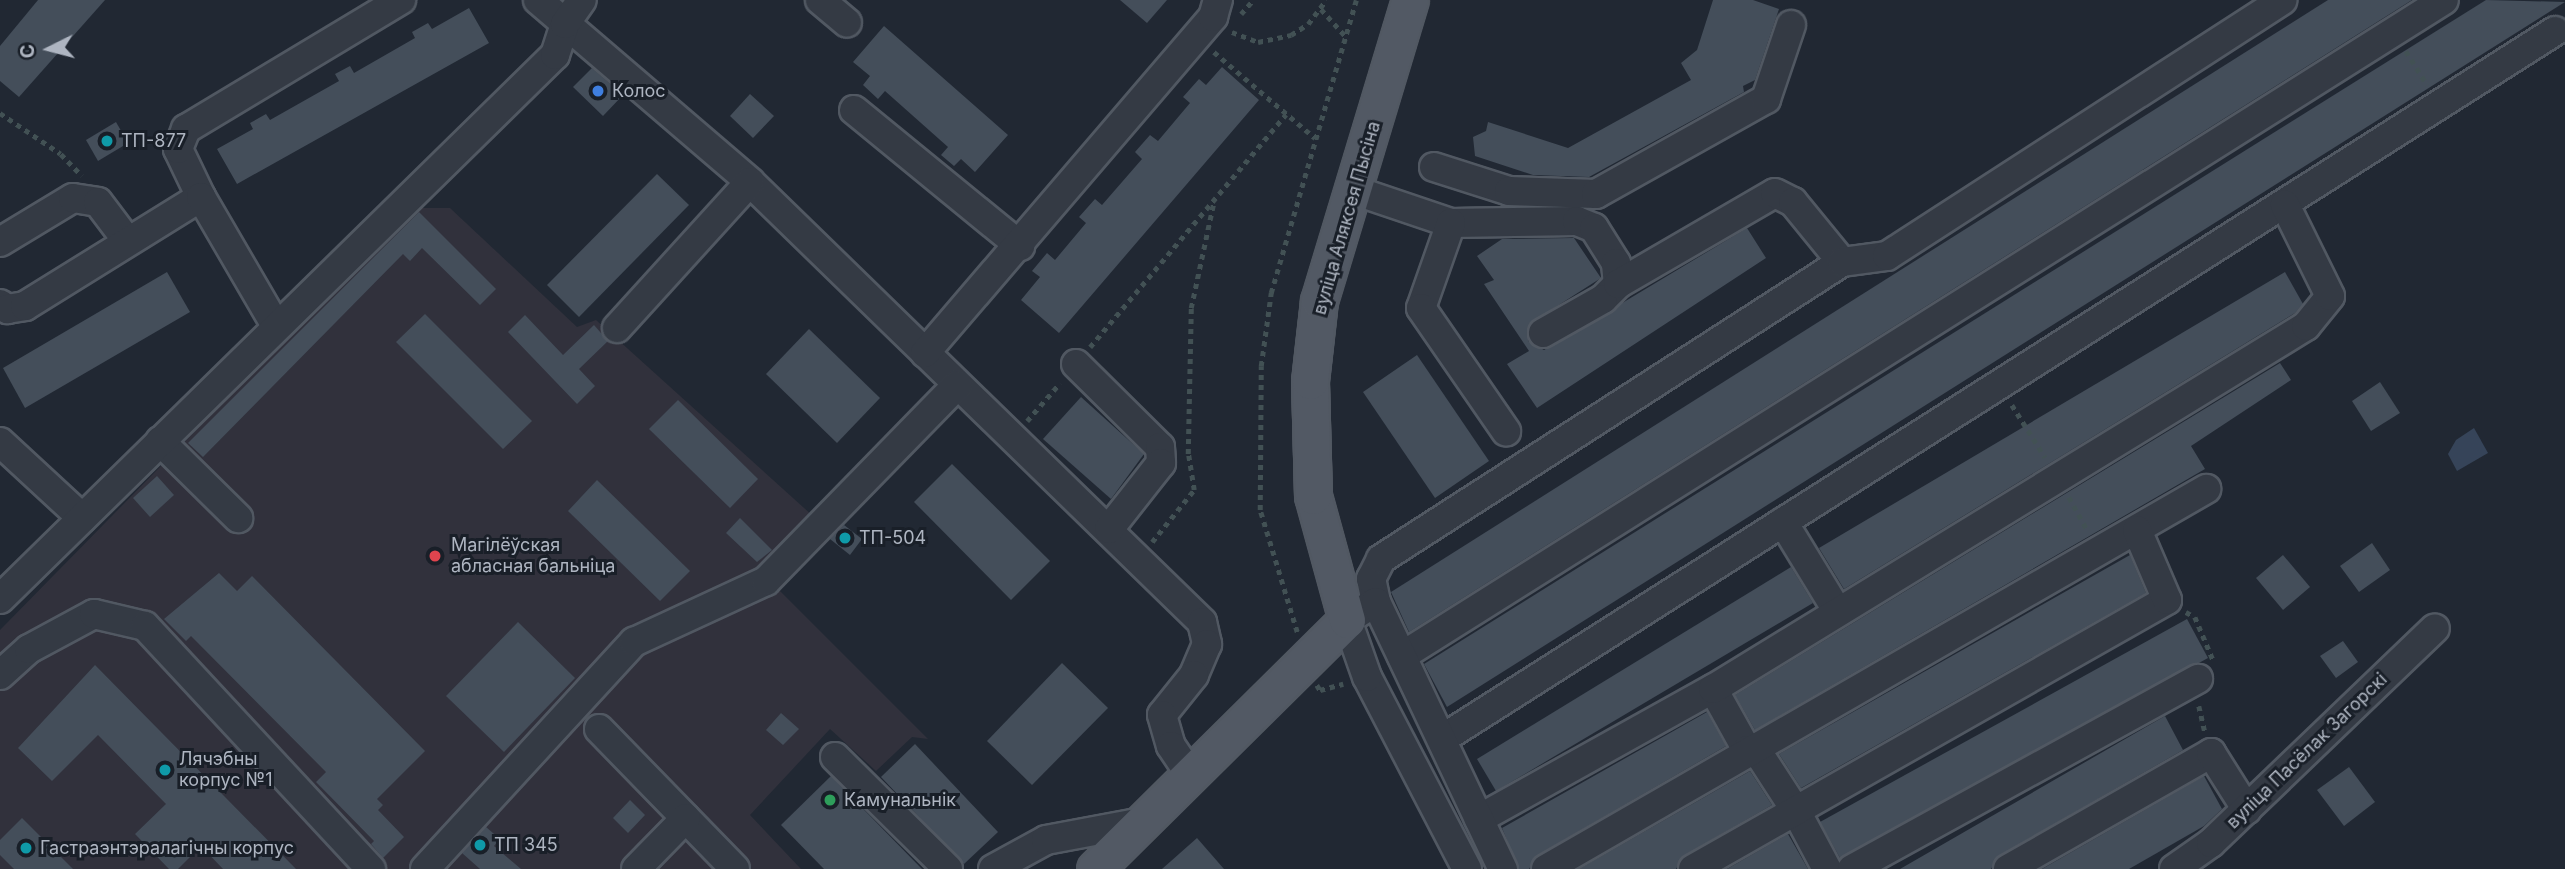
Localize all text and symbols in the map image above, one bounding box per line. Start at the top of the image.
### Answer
north arrow [14,14,84,84]
text: С [15,43,40,59]
place label: Колос [612,80,666,102]
marker: Колос [590,83,606,99]
street label: вуліца Аляксея Пысіна [1309,119,1385,317]
place label: ТП-877 [121,130,186,152]
marker: ТП-877 [99,133,115,149]
place label: ТП-504 [859,527,926,549]
marker: ТП-504 [837,530,853,546]
place label: Магілёўская абласная бальніца [451,535,615,578]
marker: Магілёўская абласная бальніца [425,546,445,566]
street label: вуліца Пасёлак Загорскі [2222,669,2392,833]
place label: Лячэбны корпус №1 [179,749,273,792]
marker: Лячэбны корпус №1 [157,762,173,778]
place label: Камунальнік [844,789,956,811]
marker: Камунальнік [822,792,838,808]
place label: ТП 345 [494,834,558,856]
place label: Гастраэнтэралагічны корпус [40,837,294,859]
marker: ТП 345 [472,837,488,853]
marker: Гастраэнтэралагічны корпус [18,840,34,856]

